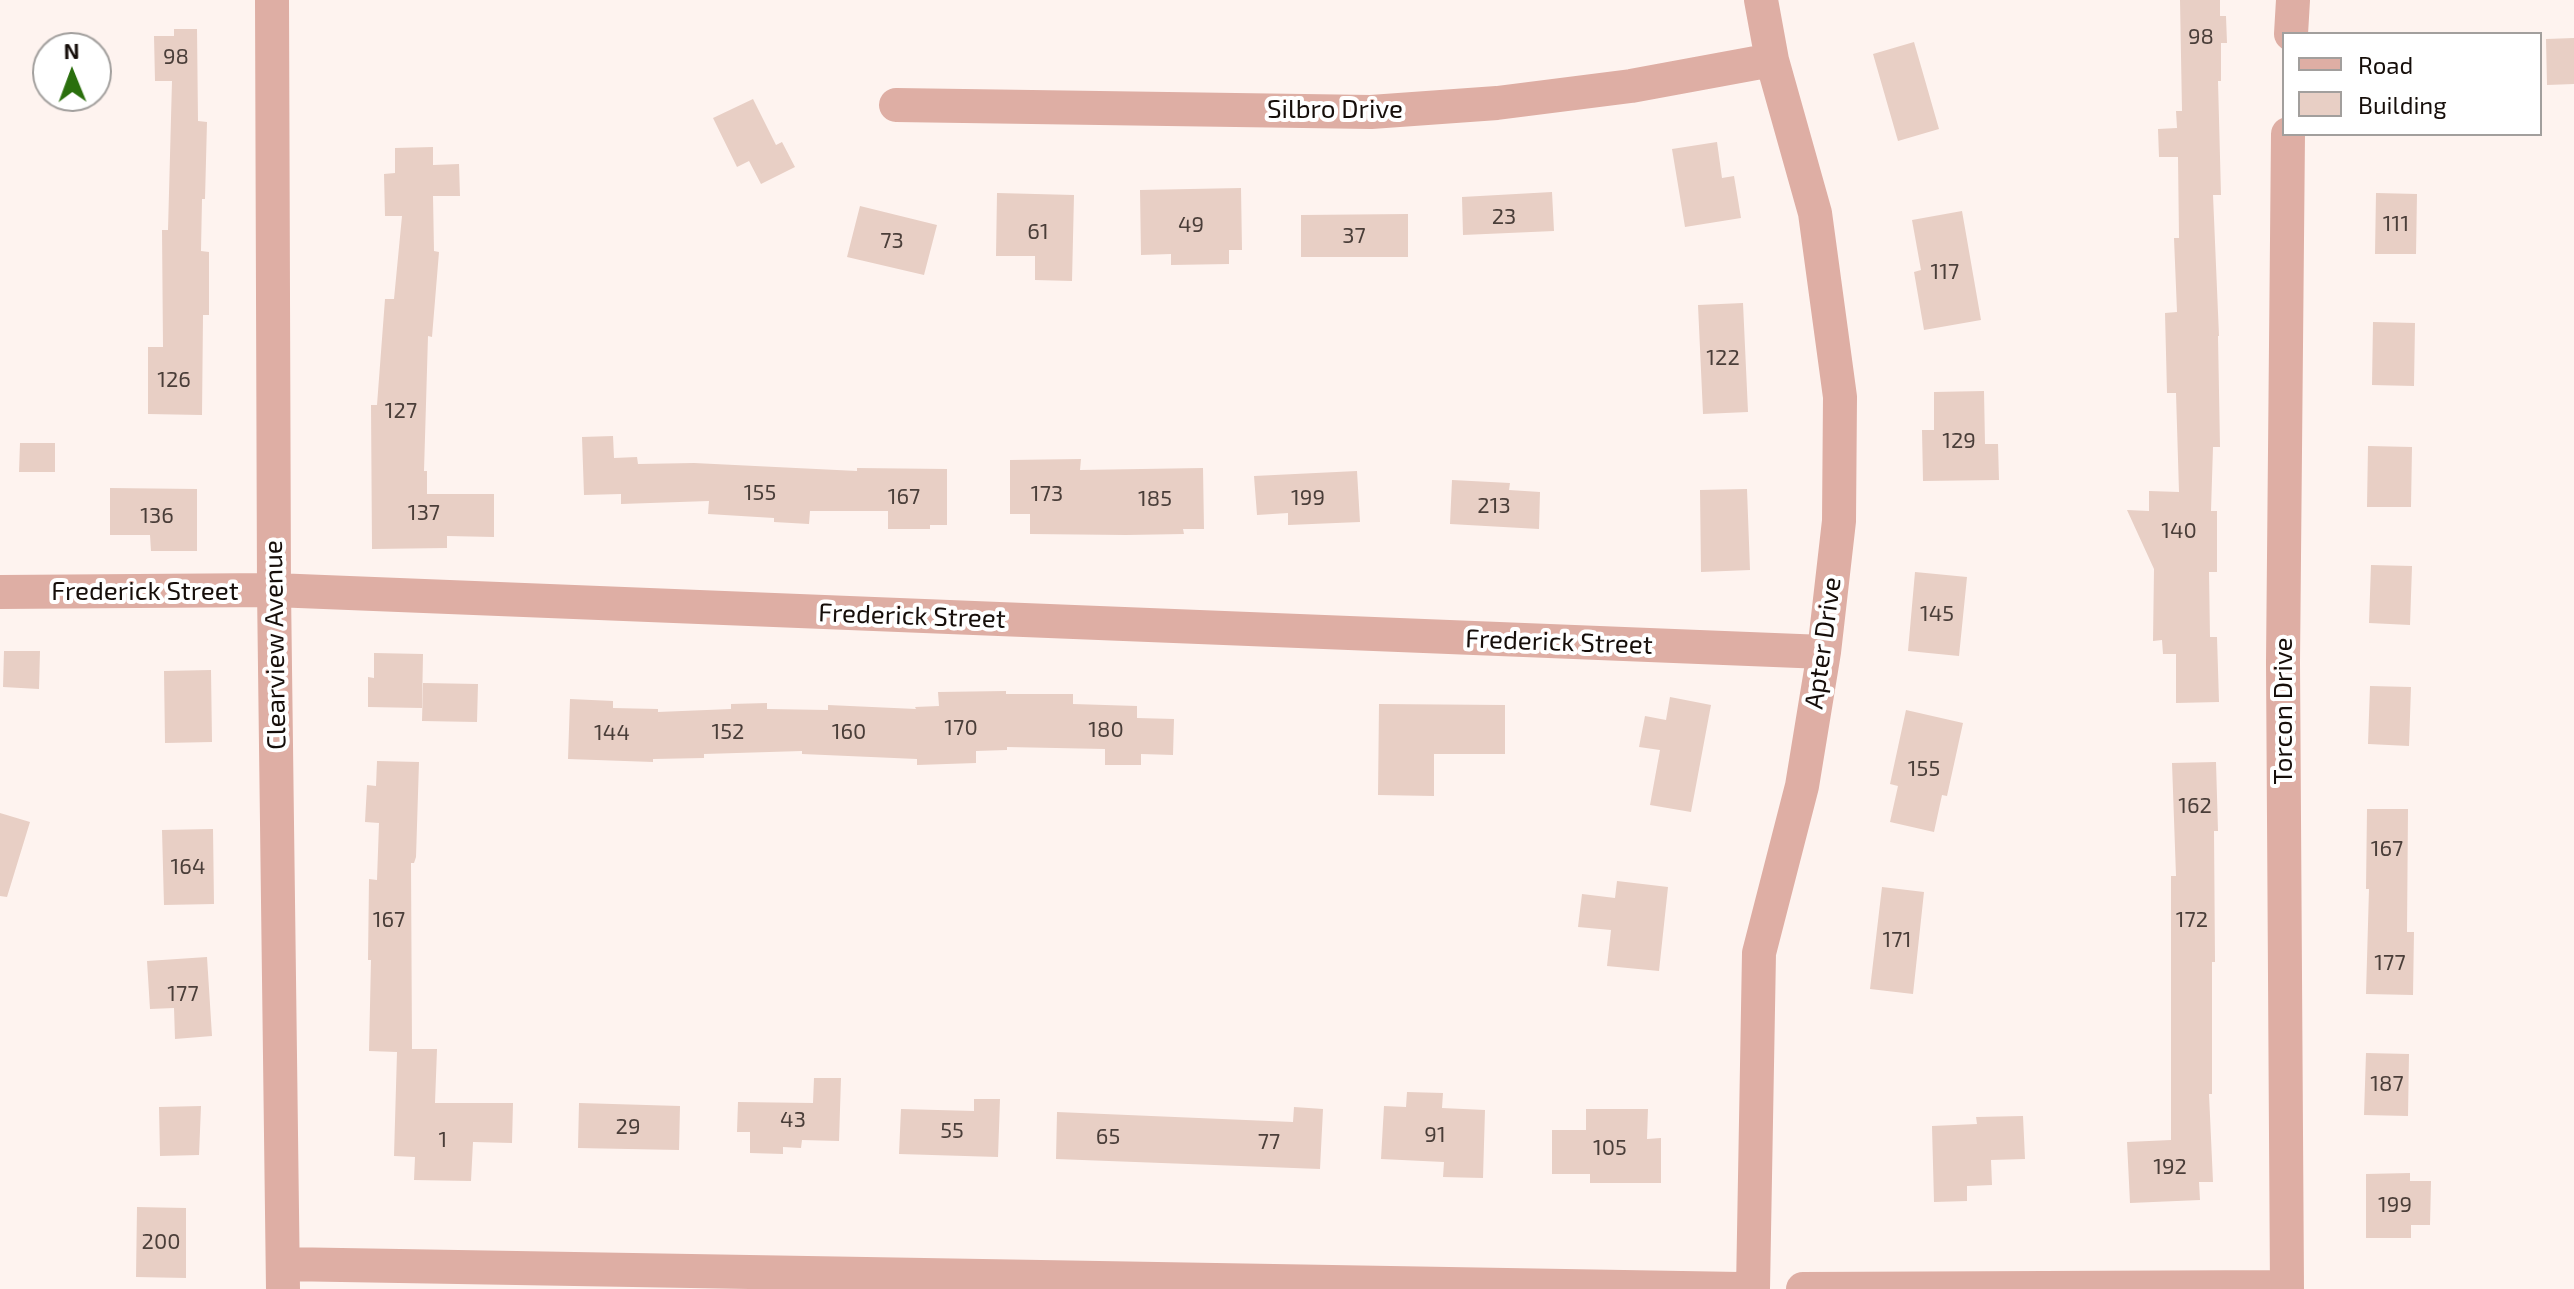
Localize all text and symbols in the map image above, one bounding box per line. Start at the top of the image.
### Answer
house number: 98 [2188,24,2214,50]
north arrow [32,32,112,112]
legend [2282,32,2542,136]
text: N [63,37,80,63]
house number: 98 [163,44,189,70]
text: Road [2358,50,2413,79]
text: Building [2358,90,2447,119]
street label: Silbro Drive [1267,93,1403,125]
house number: 23 [1492,204,1516,230]
house number: 111 [2383,211,2409,237]
house number: 49 [1178,212,1204,238]
house number: 61 [1027,219,1049,245]
house number: 37 [1342,223,1366,249]
house number: 73 [880,228,904,254]
house number: 117 [1931,259,1959,285]
house number: 122 [1706,345,1740,371]
house number: 126 [157,367,191,393]
house number: 127 [385,398,417,424]
house number: 129 [1942,428,1976,454]
house number: 155 [744,480,776,506]
house number: 173 [1031,481,1063,507]
house number: 167 [888,484,920,510]
house number: 199 [1291,485,1325,511]
house number: 185 [1138,486,1172,512]
house number: 213 [1477,493,1511,519]
house number: 137 [408,500,440,526]
house number: 136 [140,503,174,529]
house number: 140 [2161,518,2197,544]
street label: Clearview Avenue [258,540,292,750]
street label: Frederick Street [51,575,239,607]
street label: Apter Drive [1798,575,1848,711]
street label: Frederick Street [818,597,1006,635]
house number: 145 [1920,601,1954,627]
street label: Frederick Street [1465,623,1653,661]
street label: Torcon Drive [2267,638,2299,784]
house number: 170 [944,715,978,741]
house number: 180 [1088,717,1124,743]
house number: 152 [712,719,744,745]
house number: 160 [832,719,866,745]
house number: 144 [594,720,630,746]
house number: 155 [1908,756,1940,782]
house number: 162 [2178,793,2212,819]
house number: 167 [2371,836,2403,862]
house number: 164 [171,854,205,880]
house number: 167 [373,907,405,933]
house number: 172 [2176,907,2208,933]
house number: 171 [1883,927,1911,953]
house number: 177 [2374,950,2406,976]
house number: 177 [167,981,199,1007]
house number: 187 [2370,1071,2404,1097]
house number: 43 [780,1107,806,1133]
house number: 29 [616,1114,640,1140]
house number: 55 [940,1118,964,1144]
house number: 91 [1424,1122,1446,1148]
house number: 65 [1096,1124,1120,1150]
house number: 1 [439,1127,447,1153]
house number: 77 [1258,1129,1280,1155]
house number: 105 [1593,1135,1627,1161]
house number: 192 [2153,1154,2187,1180]
house number: 199 [2378,1192,2412,1218]
house number: 200 [142,1229,180,1255]

